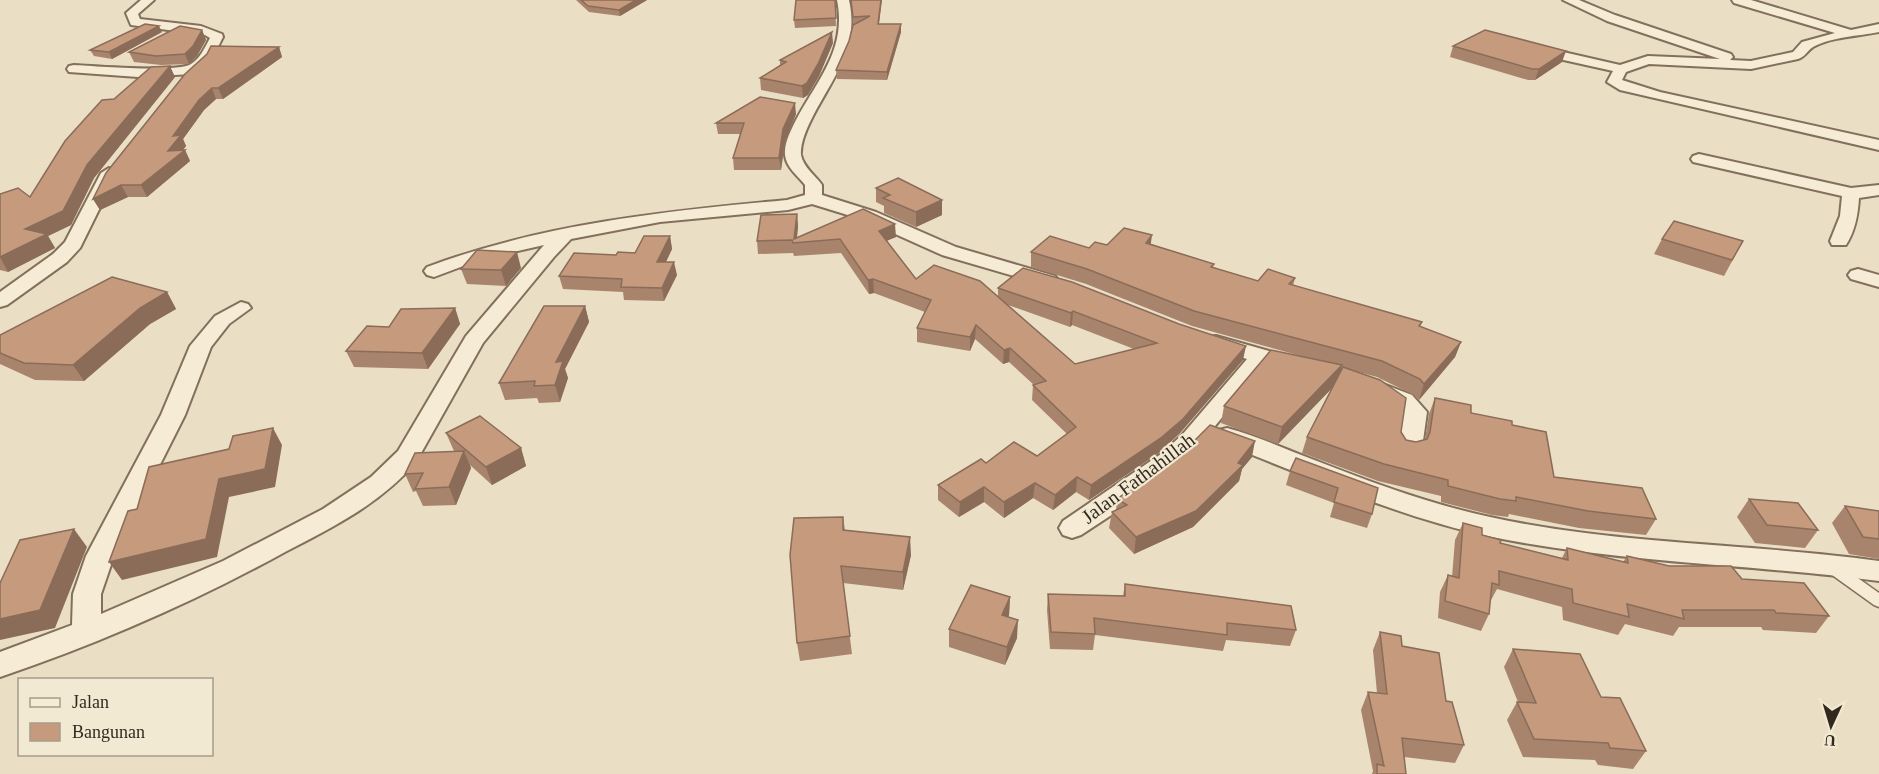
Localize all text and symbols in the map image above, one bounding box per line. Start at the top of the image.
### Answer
street label: Jalan Fathahillah [1077,428,1199,528]
legend [18,678,213,756]
text: Jalan [72,692,109,712]
north arrow [1801,696,1861,756]
text: Bangunan [72,722,145,742]
text: U [1823,732,1836,749]

